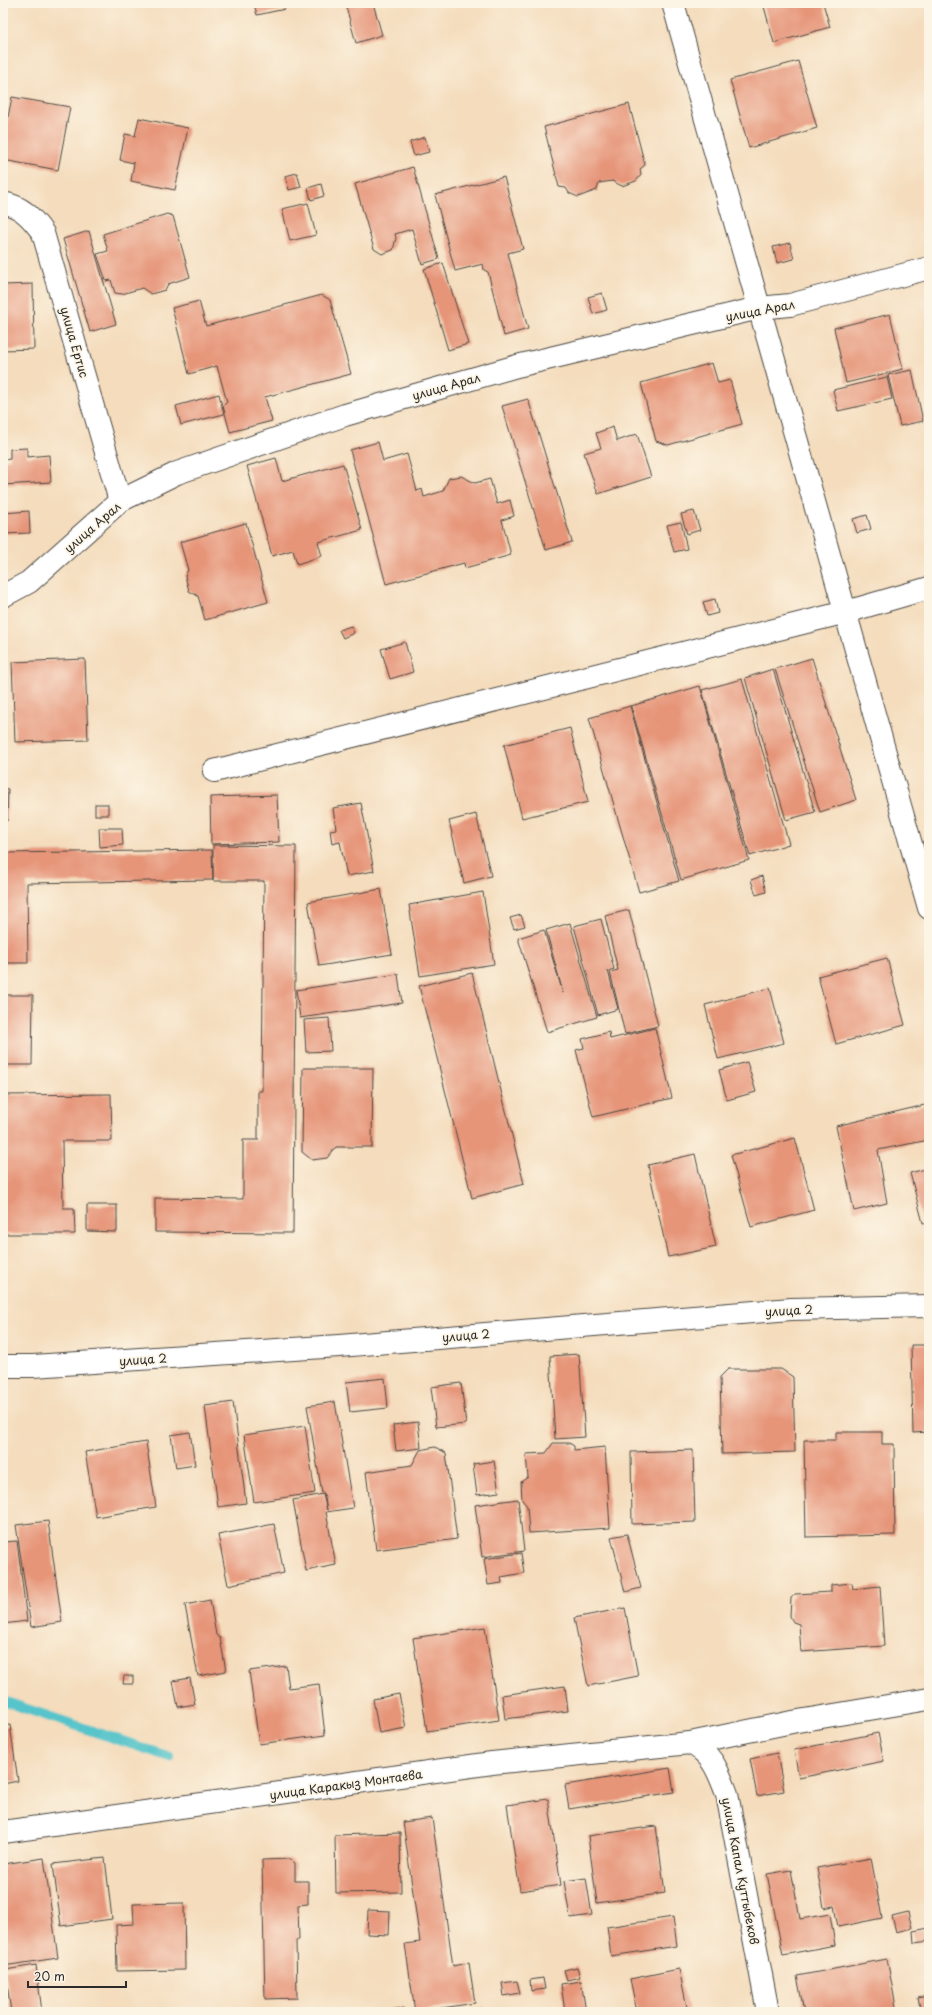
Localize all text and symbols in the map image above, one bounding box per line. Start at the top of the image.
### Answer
street label: улица Арал [724,294,796,326]
street label: улица Ертис [56,304,94,380]
street label: улица Арал [410,368,482,404]
street label: улица Арал [60,497,124,557]
street label: улица 2 [765,1300,813,1320]
street label: улица 2 [441,1324,491,1346]
street label: улица 2 [118,1348,168,1370]
street label: улица Каракыз Монтаева [268,1764,424,1804]
street label: улица Капал Куттыбеков [718,1796,764,1946]
scale bar [28,1963,126,1989]
text: 20 m [34,1967,65,1985]

